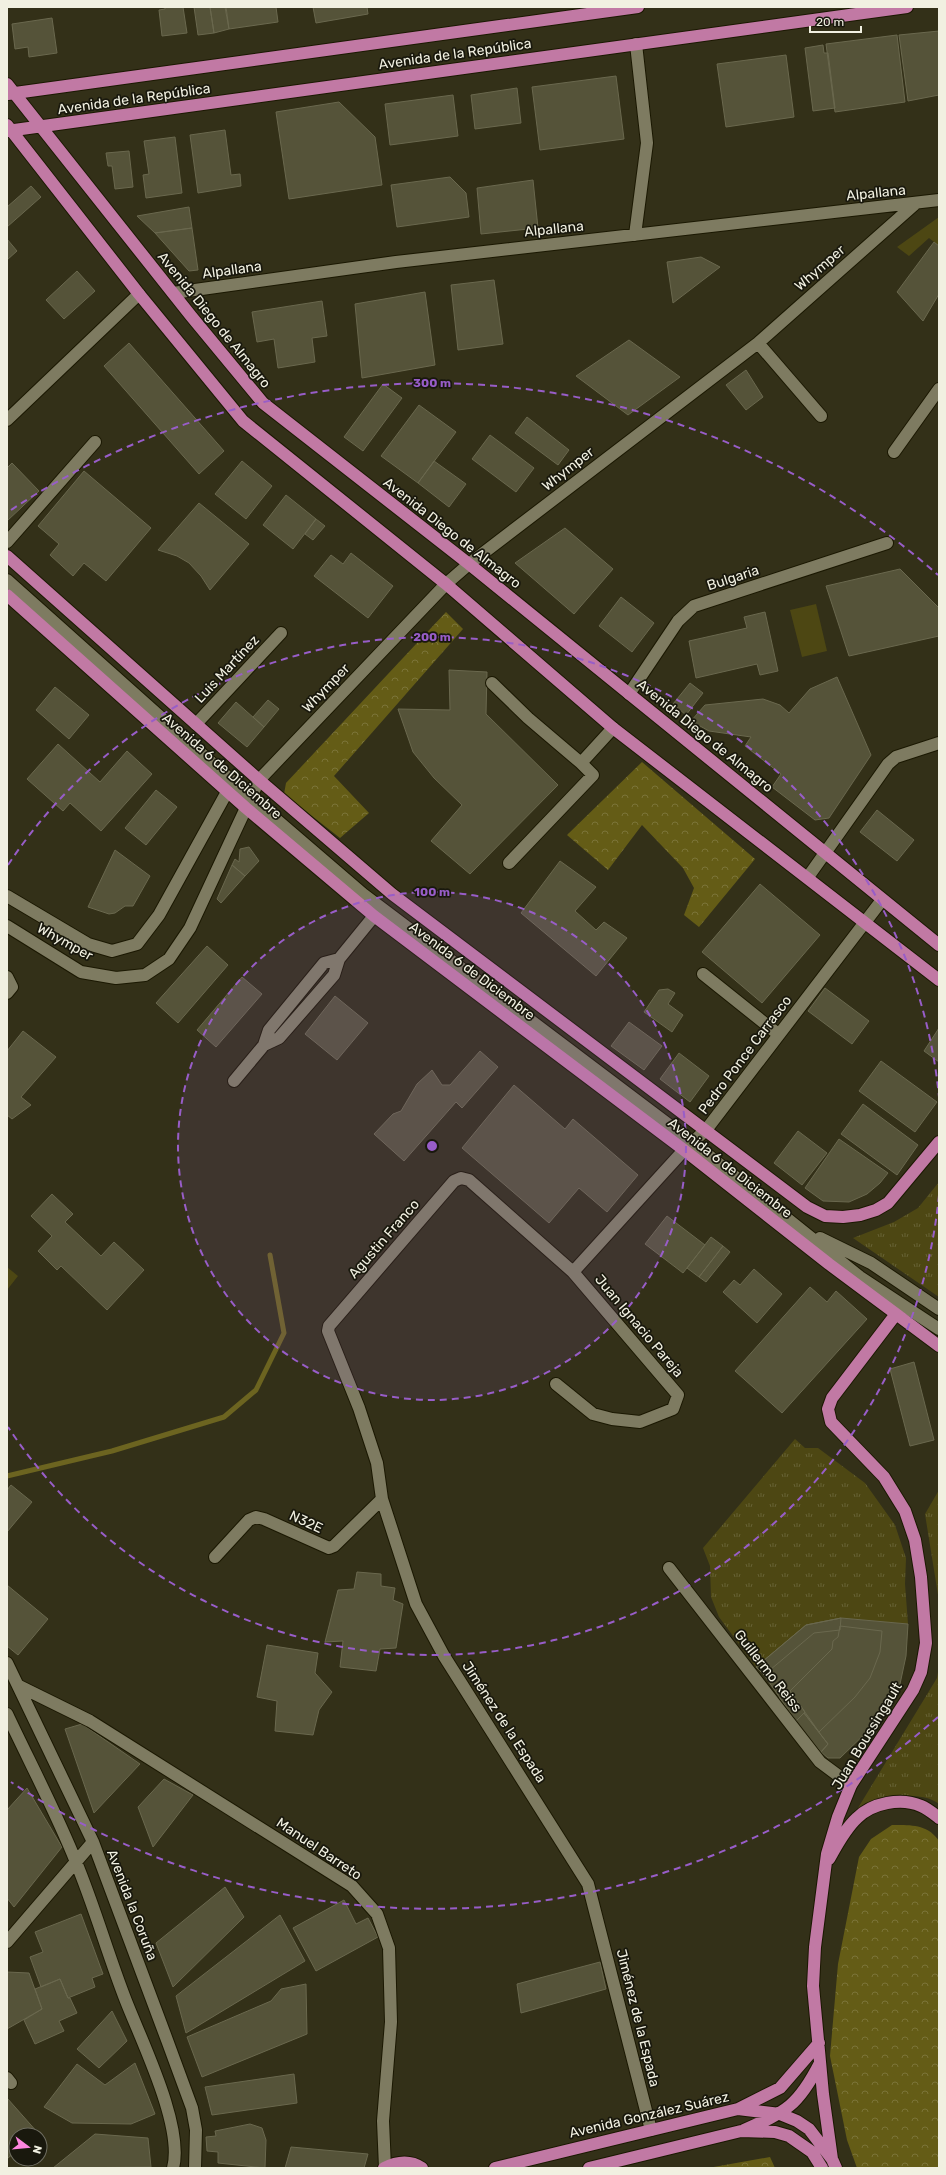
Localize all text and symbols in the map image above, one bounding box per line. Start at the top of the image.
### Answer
scale bar [810,8,861,34]
text: 20 m [816,15,844,29]
street label: Avenida de la República [378,35,532,73]
street label: Avenida de la República [57,80,211,118]
street label: Alpallana [845,181,907,205]
street label: Alpallana [523,217,585,241]
street label: Whymper [791,241,849,294]
street label: Avenida Diego de Almagro [154,249,274,391]
street label: Alpallana [201,257,263,283]
text: 300 m [413,376,451,390]
street label: Whymper [539,443,598,495]
street label: Avenida Diego de Almagro [380,474,524,592]
street label: Bulgaria [705,562,761,594]
text: 200 m [413,630,451,644]
street label: Luis Martínez [191,632,263,706]
street label: Whymper [299,660,354,716]
street label: Avenida Diego de Almagro [634,676,776,796]
street label: Avenida 6 de Diciembre [159,709,285,823]
text: 100 m [414,885,450,899]
street label: Avenida 6 de Diciembre [406,918,538,1024]
street label: Whymper [34,920,96,965]
street label: Pedro Ponce Carrasco [695,992,795,1118]
street label: Avenida 6 de Diciembre [665,1114,796,1222]
centre of rings [425,1139,439,1153]
street label: Agustin Franco [345,1196,423,1282]
street label: Juan Ignacio Pareja [591,1271,687,1381]
street label: N32E [287,1507,325,1537]
street label: Guillermo Reiss [731,1626,805,1716]
street label: Jiménez de la Espada [458,1658,550,1786]
street label: Juan Boussingault [828,1679,906,1793]
street label: Manuel Barreto [273,1814,365,1884]
street label: Avenida la Coruña [103,1847,161,1963]
street label: Jiménez de la Espada [613,1947,663,2089]
street label: Avenida González Suárez [568,2088,730,2142]
north arrow [8,2127,48,2167]
text: N [30,2144,44,2155]

